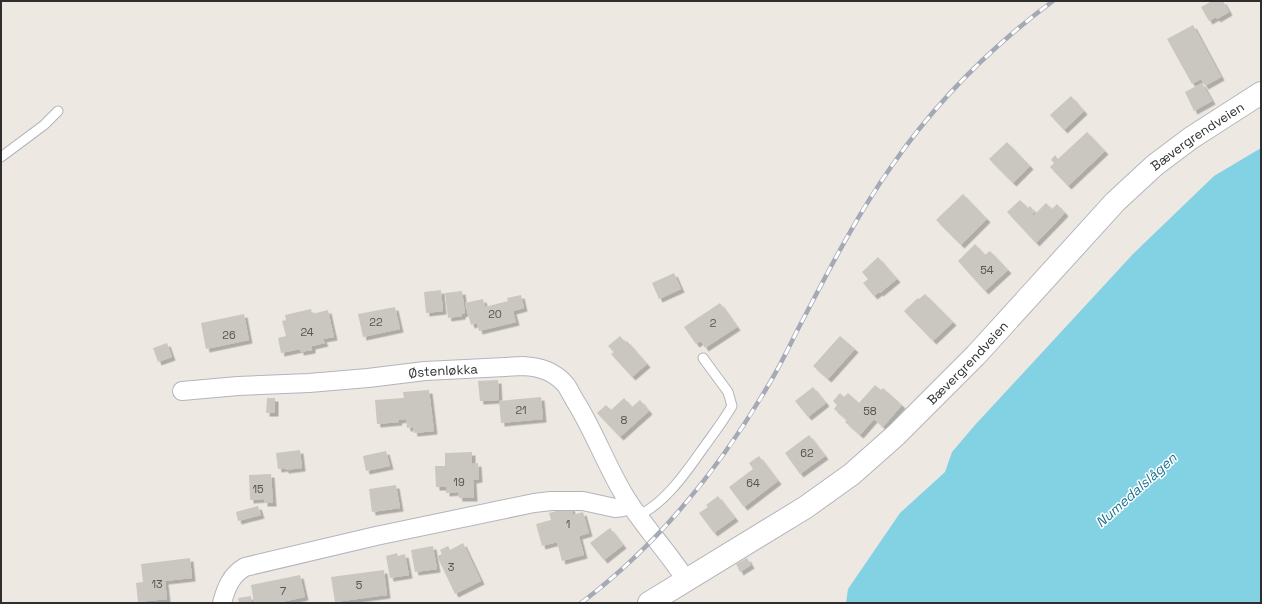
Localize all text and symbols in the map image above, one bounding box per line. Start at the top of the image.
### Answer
street label: Bævergrendveien [1147,98,1247,174]
house number: 54 [980,263,994,277]
house number: 20 [488,307,502,321]
house number: 22 [369,315,383,329]
house number: 2 [710,316,717,330]
street label: Bævergrendveien [923,318,1012,408]
house number: 24 [300,325,314,339]
house number: 26 [222,328,236,342]
street label: Østenløkka [408,360,479,382]
house number: 21 [515,403,527,417]
house number: 58 [863,404,877,418]
house number: 8 [621,413,628,427]
house number: 62 [800,446,814,460]
water label: Numedalslågen [1092,449,1181,531]
house number: 19 [453,475,465,489]
house number: 64 [746,476,760,490]
house number: 15 [252,482,264,496]
house number: 1 [566,517,570,531]
house number: 3 [448,560,455,574]
house number: 13 [151,577,163,591]
house number: 5 [356,578,363,592]
house number: 7 [280,584,286,598]

